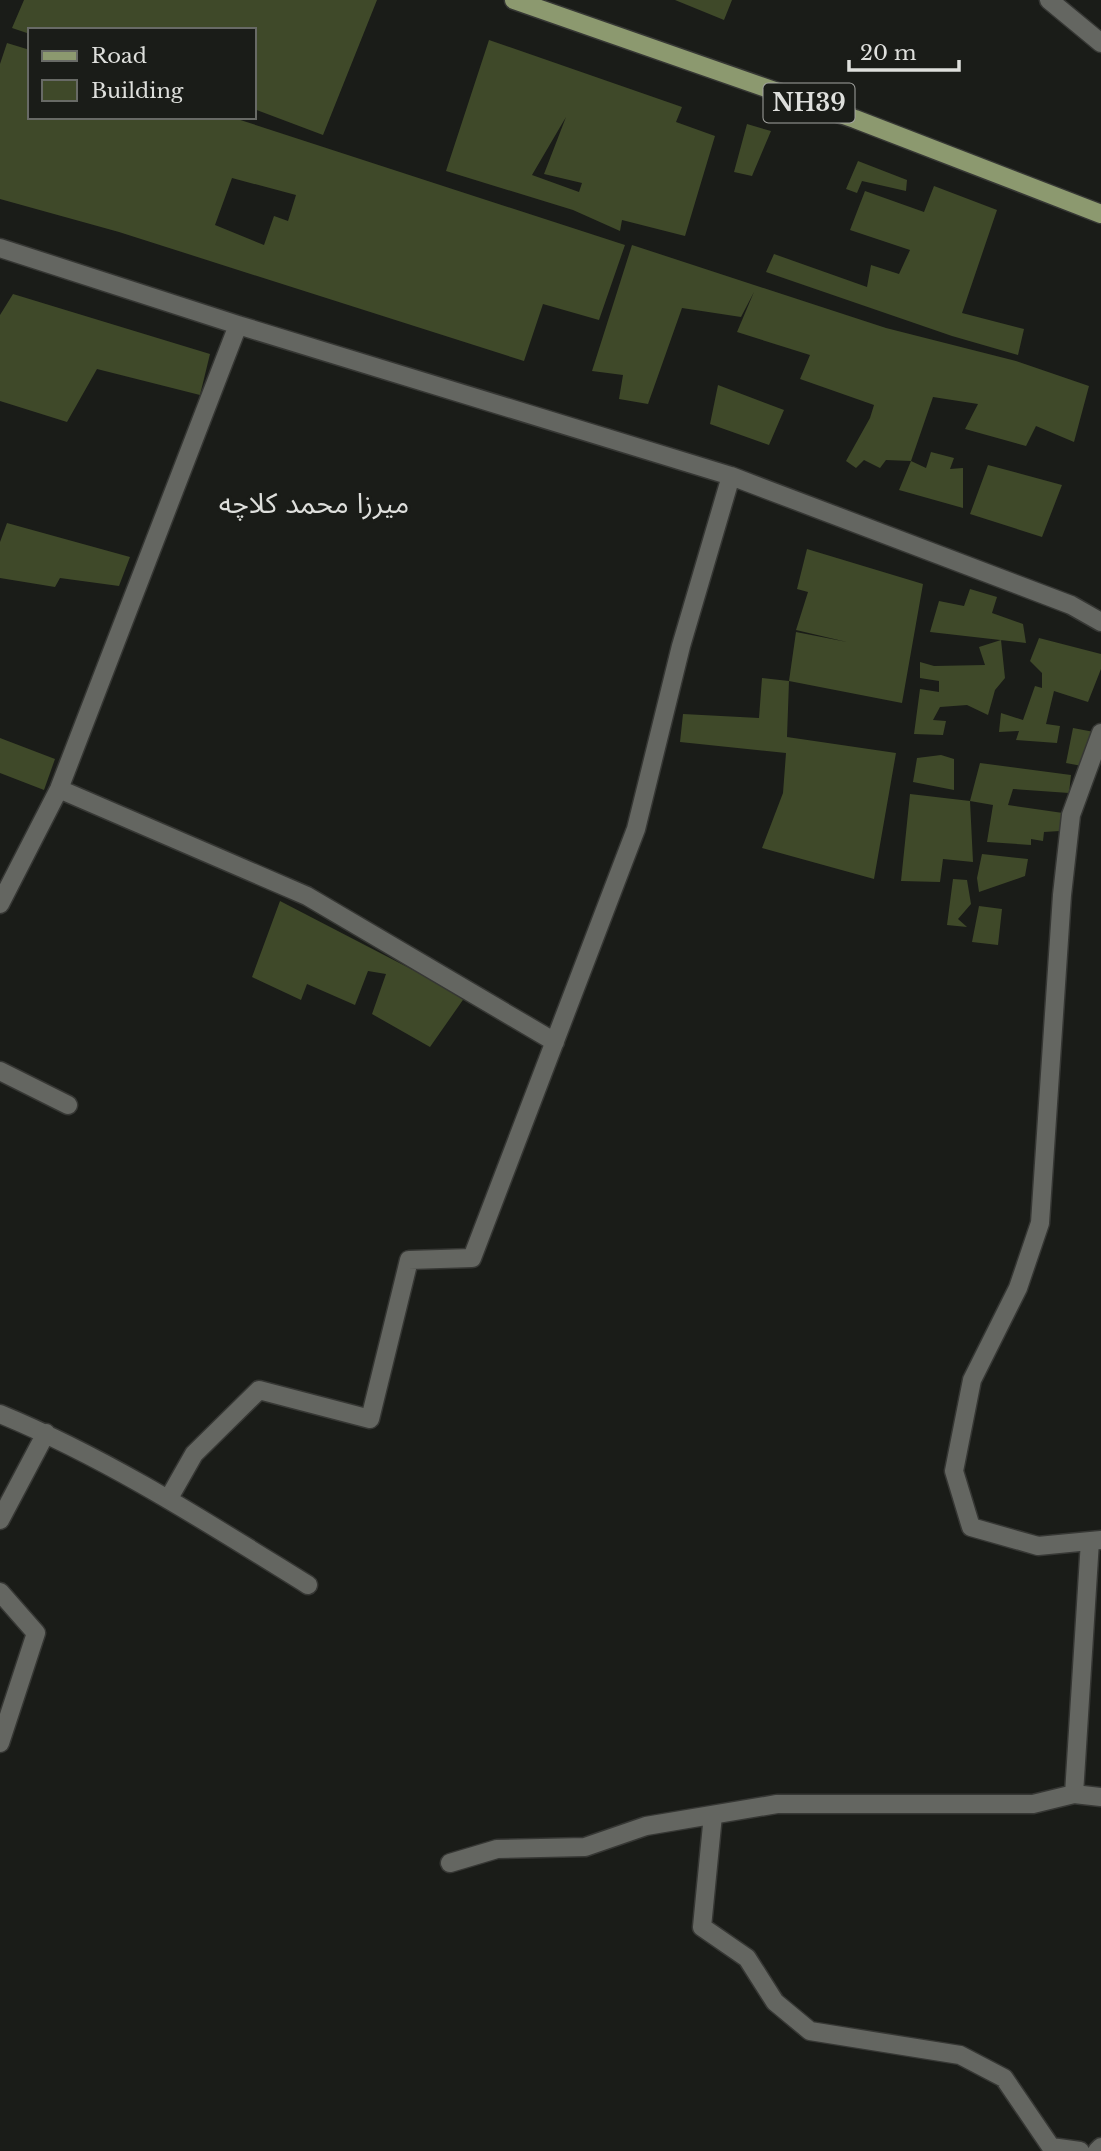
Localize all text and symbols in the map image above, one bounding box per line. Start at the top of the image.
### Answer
legend [28,28,256,119]
scale bar [849,28,959,72]
text: 20 m [860,40,917,66]
text: Road [91,43,147,69]
text: Building [91,78,184,104]
road number: NH39 [764,83,854,122]
district label: میرزا محمد کلاچه [219,486,409,521]

